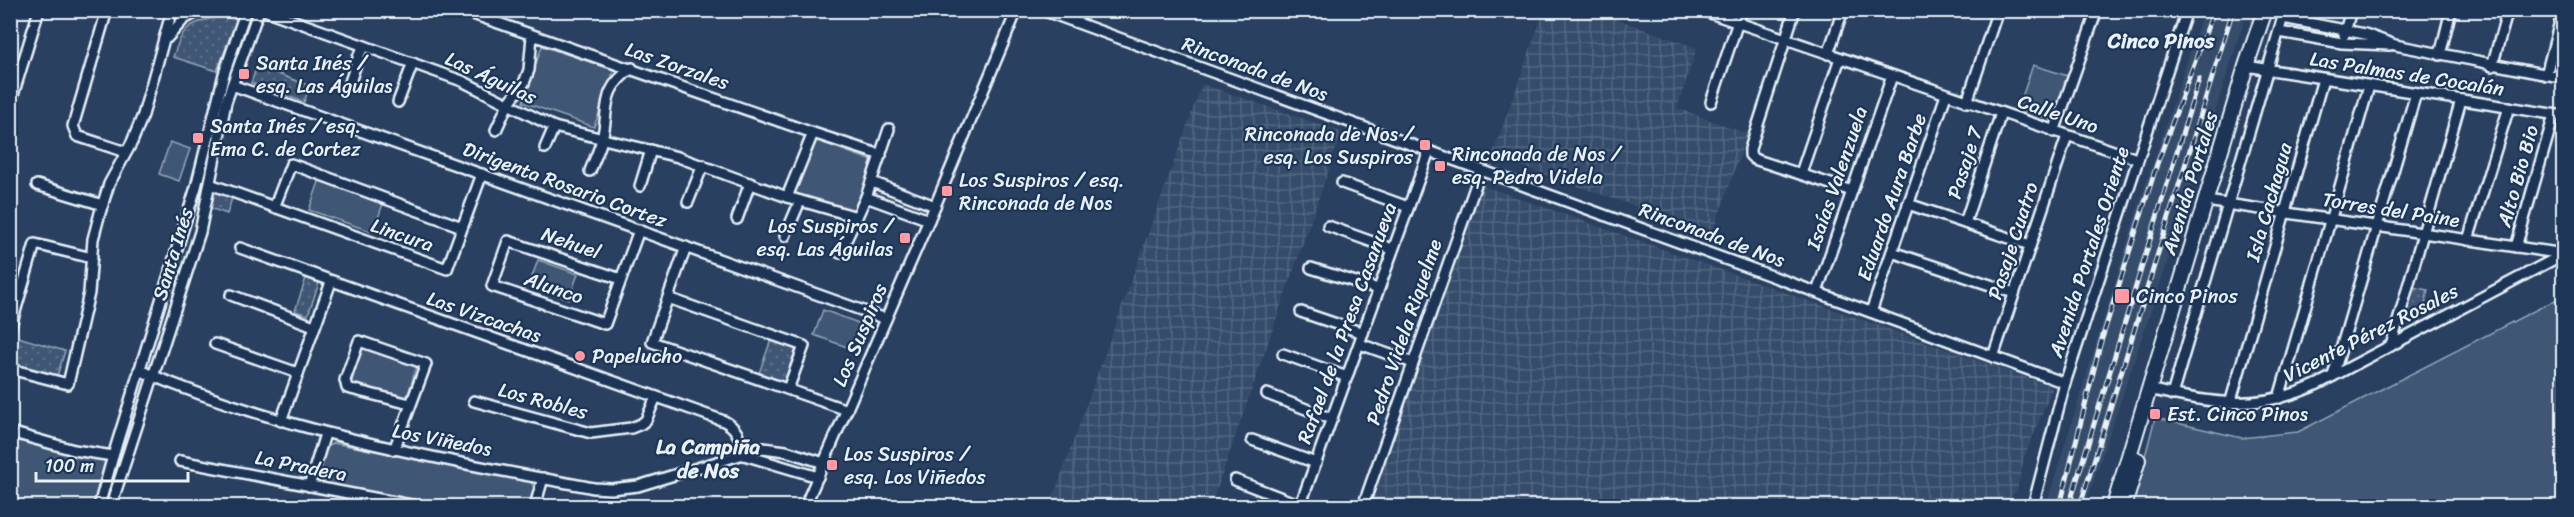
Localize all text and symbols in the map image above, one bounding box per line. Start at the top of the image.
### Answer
district label: Cinco Pinos [2107,22,2216,60]
street label: Rinconada de Nos [1177,26,1334,112]
street label: Las Zorzales [620,32,735,100]
street label: Las Águilas [439,41,544,115]
street label: Las Palmas de Cocalán [2307,41,2507,107]
place label: Santa Inés / esq. Las Águilas [256,46,393,104]
marker: Santa Inés / esq. Las Águilas [237,67,251,81]
street label: Calle Uno [2013,84,2103,144]
street label: Isaías Valenzuela [1796,101,1878,256]
street label: Avenida Portales [2151,106,2229,260]
street label: Eduardo Aura Barbe [1847,108,1937,286]
place label: Santa Inés / esq. Ema C. de Cortez [210,109,361,167]
place label: Rinconada de Nos / esq. Los Suspiros [1245,117,1415,175]
street label: Pasaje 7 [1937,121,1994,204]
street label: Alto Bio Bio [2486,121,2549,232]
marker: Santa Inés / esq. Ema C. de Cortez [191,131,205,145]
street label: Dirigenta Rosario Cortez [458,132,673,238]
place label: Rinconada de Nos / esq. Pedro Videla [1452,137,1622,195]
marker: Rinconada de Nos / esq. Los Suspiros [1418,138,1432,152]
street label: Isla Cachagua [2235,138,2303,266]
street label: Avenida Portales Oriente [2038,142,2140,363]
marker: Rinconada de Nos / esq. Pedro Videla [1433,159,1447,173]
place label: Los Suspiros / esq. Rinconada de Nos [959,163,1125,221]
street label: Pasaje Cuatro [1977,177,2049,305]
street label: Torres del Paine [2320,182,2463,238]
marker: Los Suspiros / esq. Rinconada de Nos [940,184,954,198]
street label: Rinconada de Nos [1634,192,1791,278]
street label: Rafael de la Presa Casanueva [1287,197,1407,449]
street label: Santa Inés [142,202,204,305]
street label: Lincura [366,208,438,262]
place label: Los Suspiros / esq. Las Águilas [756,209,895,267]
street label: Nehuel [537,217,607,270]
marker: Los Suspiros / esq. Las Águilas [898,231,912,245]
street label: Pedro Videla Riquelme [1356,234,1452,430]
street label: Alunco [519,261,588,314]
street label: Vicente Pérez Rosales [2277,273,2465,392]
street label: Los Suspiros [822,277,898,392]
place label: Cinco Pinos [2136,279,2238,314]
street label: Las Vizcachas [422,281,547,353]
marker: Cinco Pinos [2113,287,2131,305]
place label: Papelucho [592,339,682,374]
marker: Papelucho [573,349,587,363]
street label: Los Robles [494,372,592,430]
place label: Est. Cinco Pinos [2167,397,2309,432]
marker: Est. Cinco Pinos [2148,407,2162,421]
street label: Los Viñedos [389,413,495,467]
district label: La Campiña de Nos [656,428,761,490]
place label: Los Suspiros / esq. Los Viñedos [844,437,986,495]
street label: La Pradera [252,440,350,492]
scale bar [36,445,188,483]
text: 100 m [45,450,94,482]
marker: Los Suspiros / esq. Los Viñedos [825,458,839,472]

